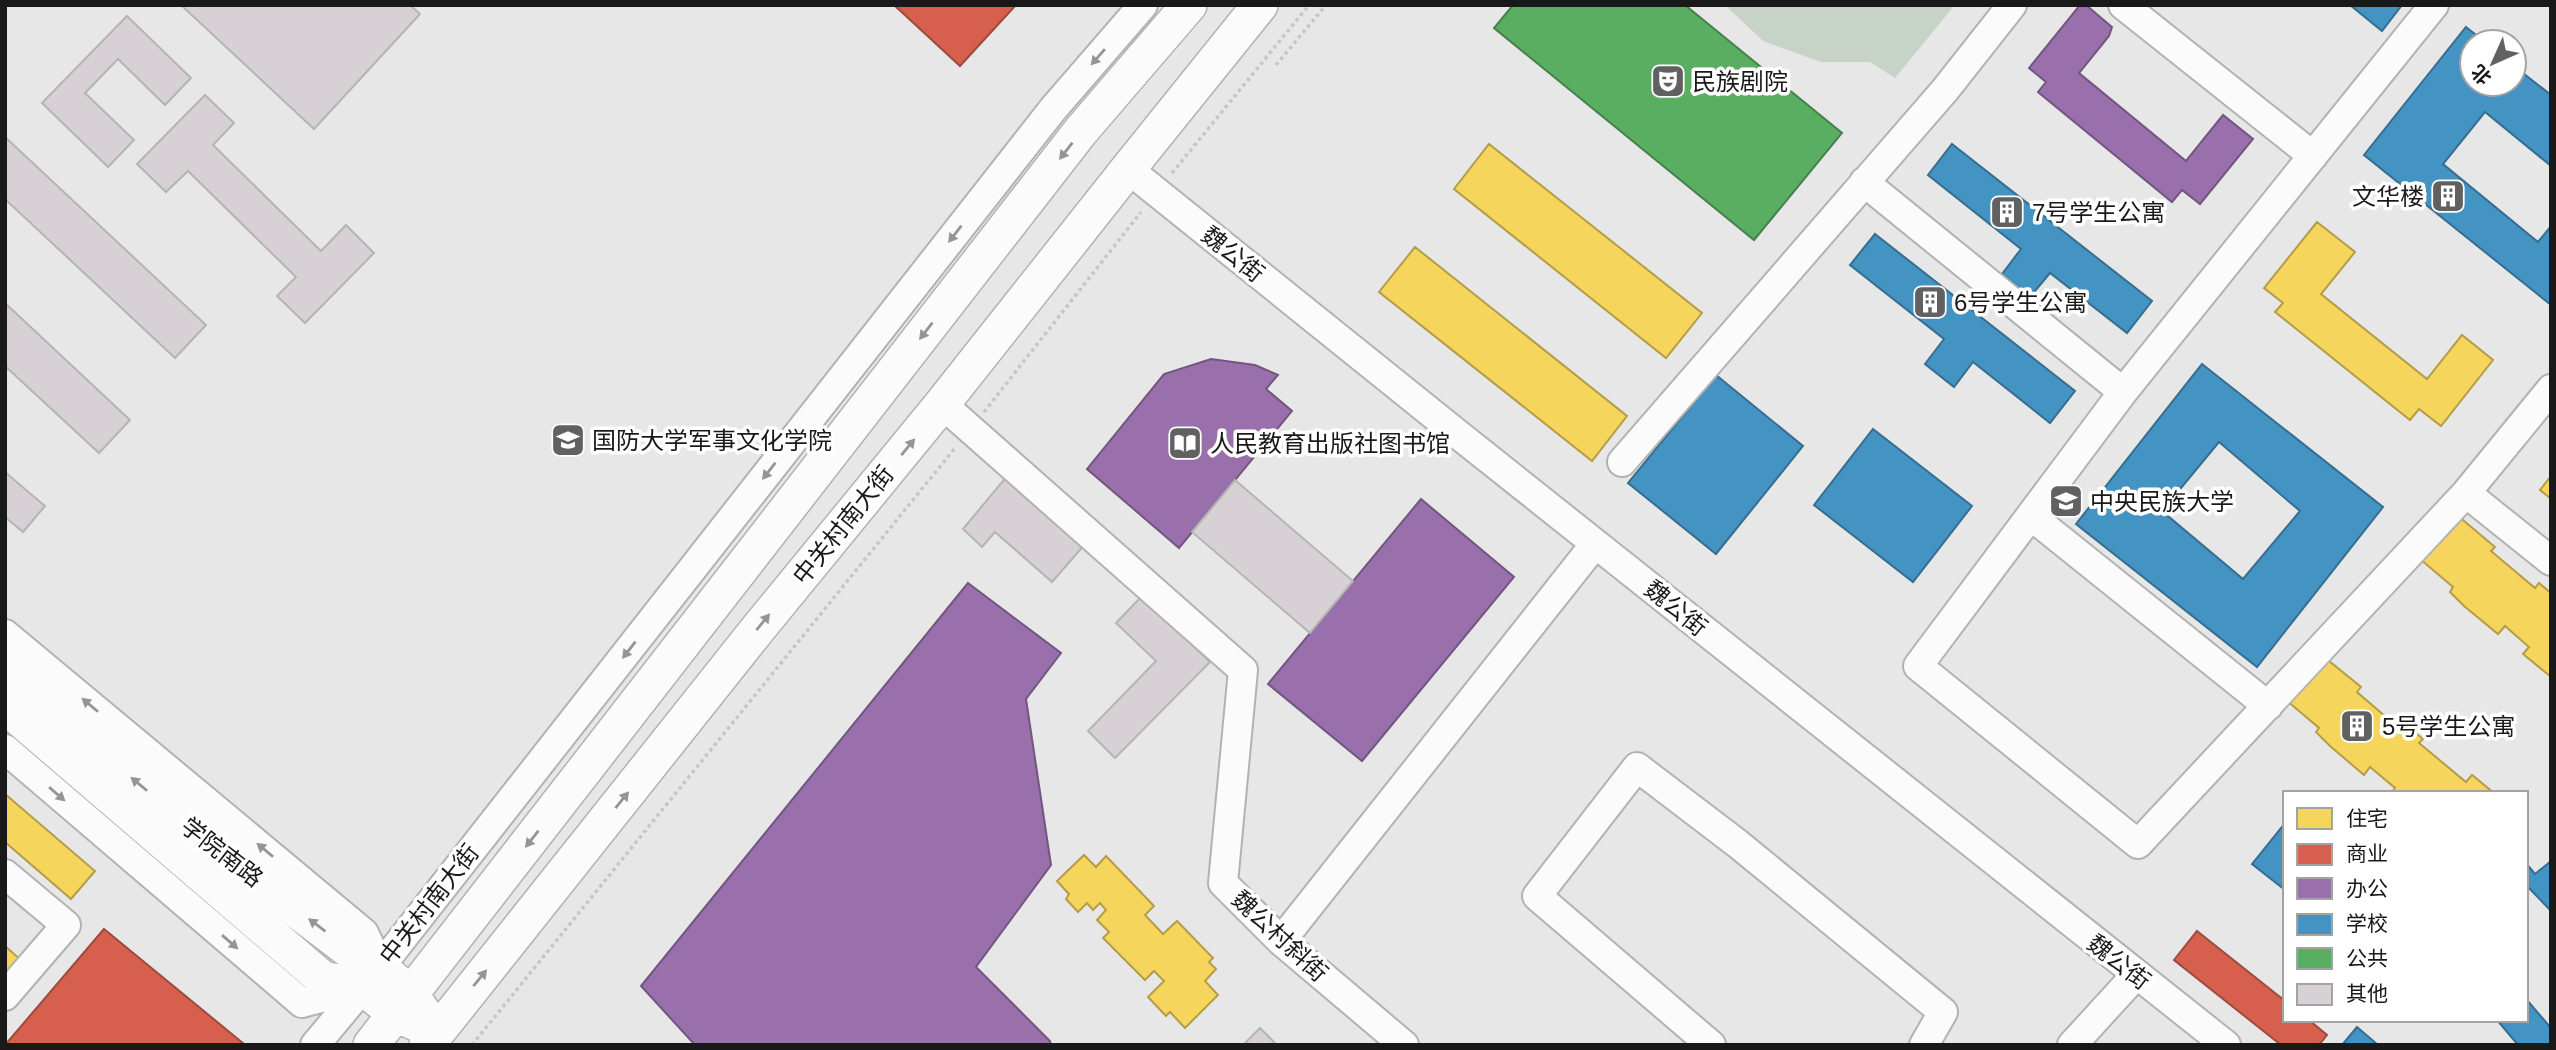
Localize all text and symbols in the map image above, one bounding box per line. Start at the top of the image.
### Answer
north arrow [2458,28,2528,98]
one-way arrow [1090,48,1106,66]
text: 北 [2467,61,2495,89]
theatre icon: 民族剧院 [1649,62,1687,100]
place label: 民族剧院 [1692,68,1788,95]
one-way arrow [1059,142,1073,160]
building icon: 文华楼 [2429,177,2467,215]
place label: 文华楼 [2352,183,2424,210]
building icon: 7号学生公寓 [1988,193,2026,231]
place label: 7号学生公寓 [2032,199,2165,226]
street label: 魏公街 [1197,221,1269,287]
one-way arrow [949,225,963,243]
building icon: 6号学生公寓 [1911,283,1949,321]
place label: 6号学生公寓 [1954,289,2087,316]
one-way arrow [919,321,934,339]
school or university icon: 国防大学军事文化学院 [549,421,587,459]
library icon: 人民教育出版社图书馆 [1166,424,1204,462]
place label: 国防大学军事文化学院 [592,427,832,454]
place label: 人民教育出版社图书馆 [1210,430,1450,457]
one-way arrow [900,438,915,455]
one-way arrow [762,461,777,479]
street label: 中关村南大街 [787,461,899,589]
school or university icon: 中央民族大学 [2047,482,2085,520]
place label: 中央民族大学 [2090,488,2234,515]
street label: 魏公街 [1640,575,1712,641]
one-way arrow [756,614,771,632]
one-way arrow [621,640,636,658]
one-way arrow [81,698,98,713]
building icon: 5号学生公寓 [2338,707,2376,745]
place label: 5号学生公寓 [2382,713,2515,740]
one-way arrow [130,776,148,792]
one-way arrow [48,786,66,802]
legend [2283,791,2528,1022]
one-way arrow [614,792,629,810]
text: 住宅 [2346,807,2388,830]
street label: 学院南路 [176,812,268,892]
one-way arrow [524,830,539,848]
street label: 中关村南大街 [374,839,484,969]
one-way arrow [256,842,274,858]
text: 商业 [2346,842,2388,865]
text: 办公 [2346,877,2388,900]
street label: 魏公村斜街 [1227,885,1333,987]
text: 学校 [2346,912,2388,935]
one-way arrow [308,919,326,933]
street label: 魏公街 [2082,929,2156,995]
one-way arrow [221,934,239,949]
text: 公共 [2346,947,2388,970]
one-way arrow [472,970,487,987]
text: 其他 [2346,982,2388,1005]

